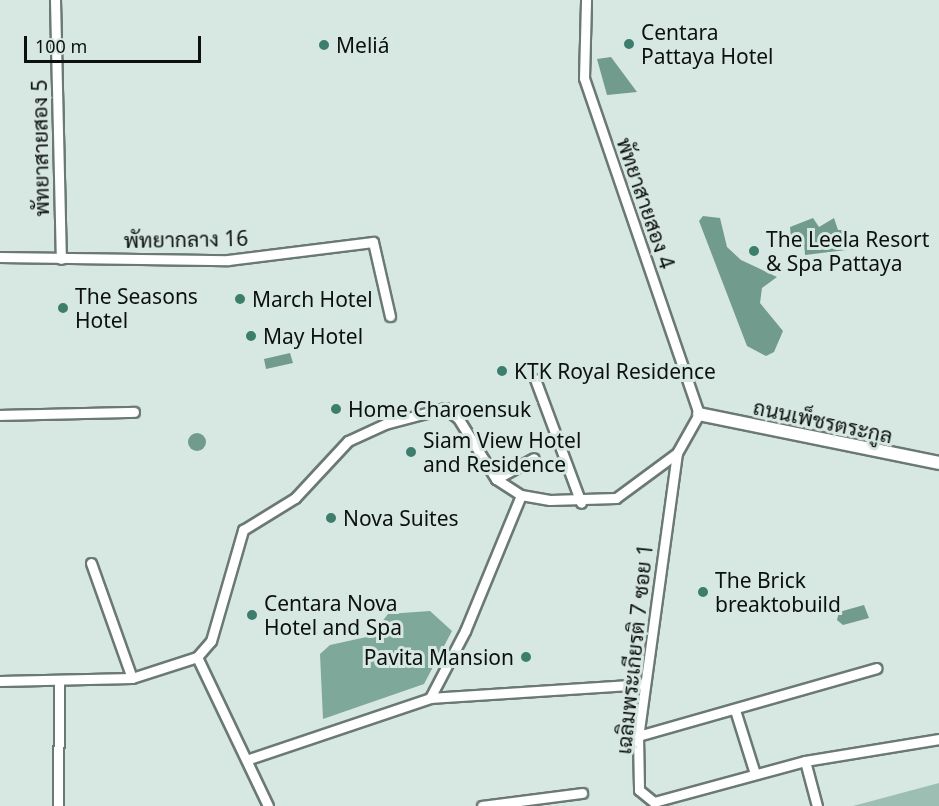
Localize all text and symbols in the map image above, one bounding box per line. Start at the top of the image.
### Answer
place label: Centara Pattaya Hotel [641,19,773,69]
scale bar [27,24,204,62]
place label: Meliá [336,32,390,58]
text: 100 m [35,34,87,58]
marker: Centara Pattaya Hotel [622,37,636,51]
marker: Meliá [317,38,331,52]
street label: พัทยาสายสอง 5 [26,79,54,217]
street label: พัทยาสายสอง 4 [612,134,680,272]
street label: พัทยากลาง 16 [123,225,249,253]
place label: The Leela Resort & Spa Pattaya [766,226,929,276]
marker: The Leela Resort & Spa Pattaya [747,244,761,258]
place label: The Seasons Hotel [75,283,198,333]
place label: March Hotel [252,286,373,312]
marker: March Hotel [233,292,247,306]
marker: The Seasons Hotel [56,301,70,315]
place label: May Hotel [263,323,363,349]
marker: May Hotel [244,329,258,343]
place label: KTK Royal Residence [514,358,716,384]
marker: KTK Royal Residence [495,364,509,378]
street label: ถนนเพ็ชรตระกูล [751,394,895,448]
place label: Home Charoensuk [348,396,531,422]
marker: Home Charoensuk [329,402,343,416]
place label: Siam View Hotel and Residence [423,427,581,477]
marker: Siam View Hotel and Residence [404,445,418,459]
place label: Nova Suites [343,505,459,531]
marker: Nova Suites [324,511,338,525]
street label: เฉลิมพระเกียรติ 7 ซอย 1 [610,543,658,755]
place label: The Brick breaktobuild [715,567,841,617]
marker: The Brick breaktobuild [696,585,710,599]
place label: Centara Nova Hotel and Spa [264,590,402,640]
marker: Centara Nova Hotel and Spa [245,608,259,622]
place label: Pavita Mansion [364,644,514,670]
marker: Pavita Mansion [519,650,533,664]

